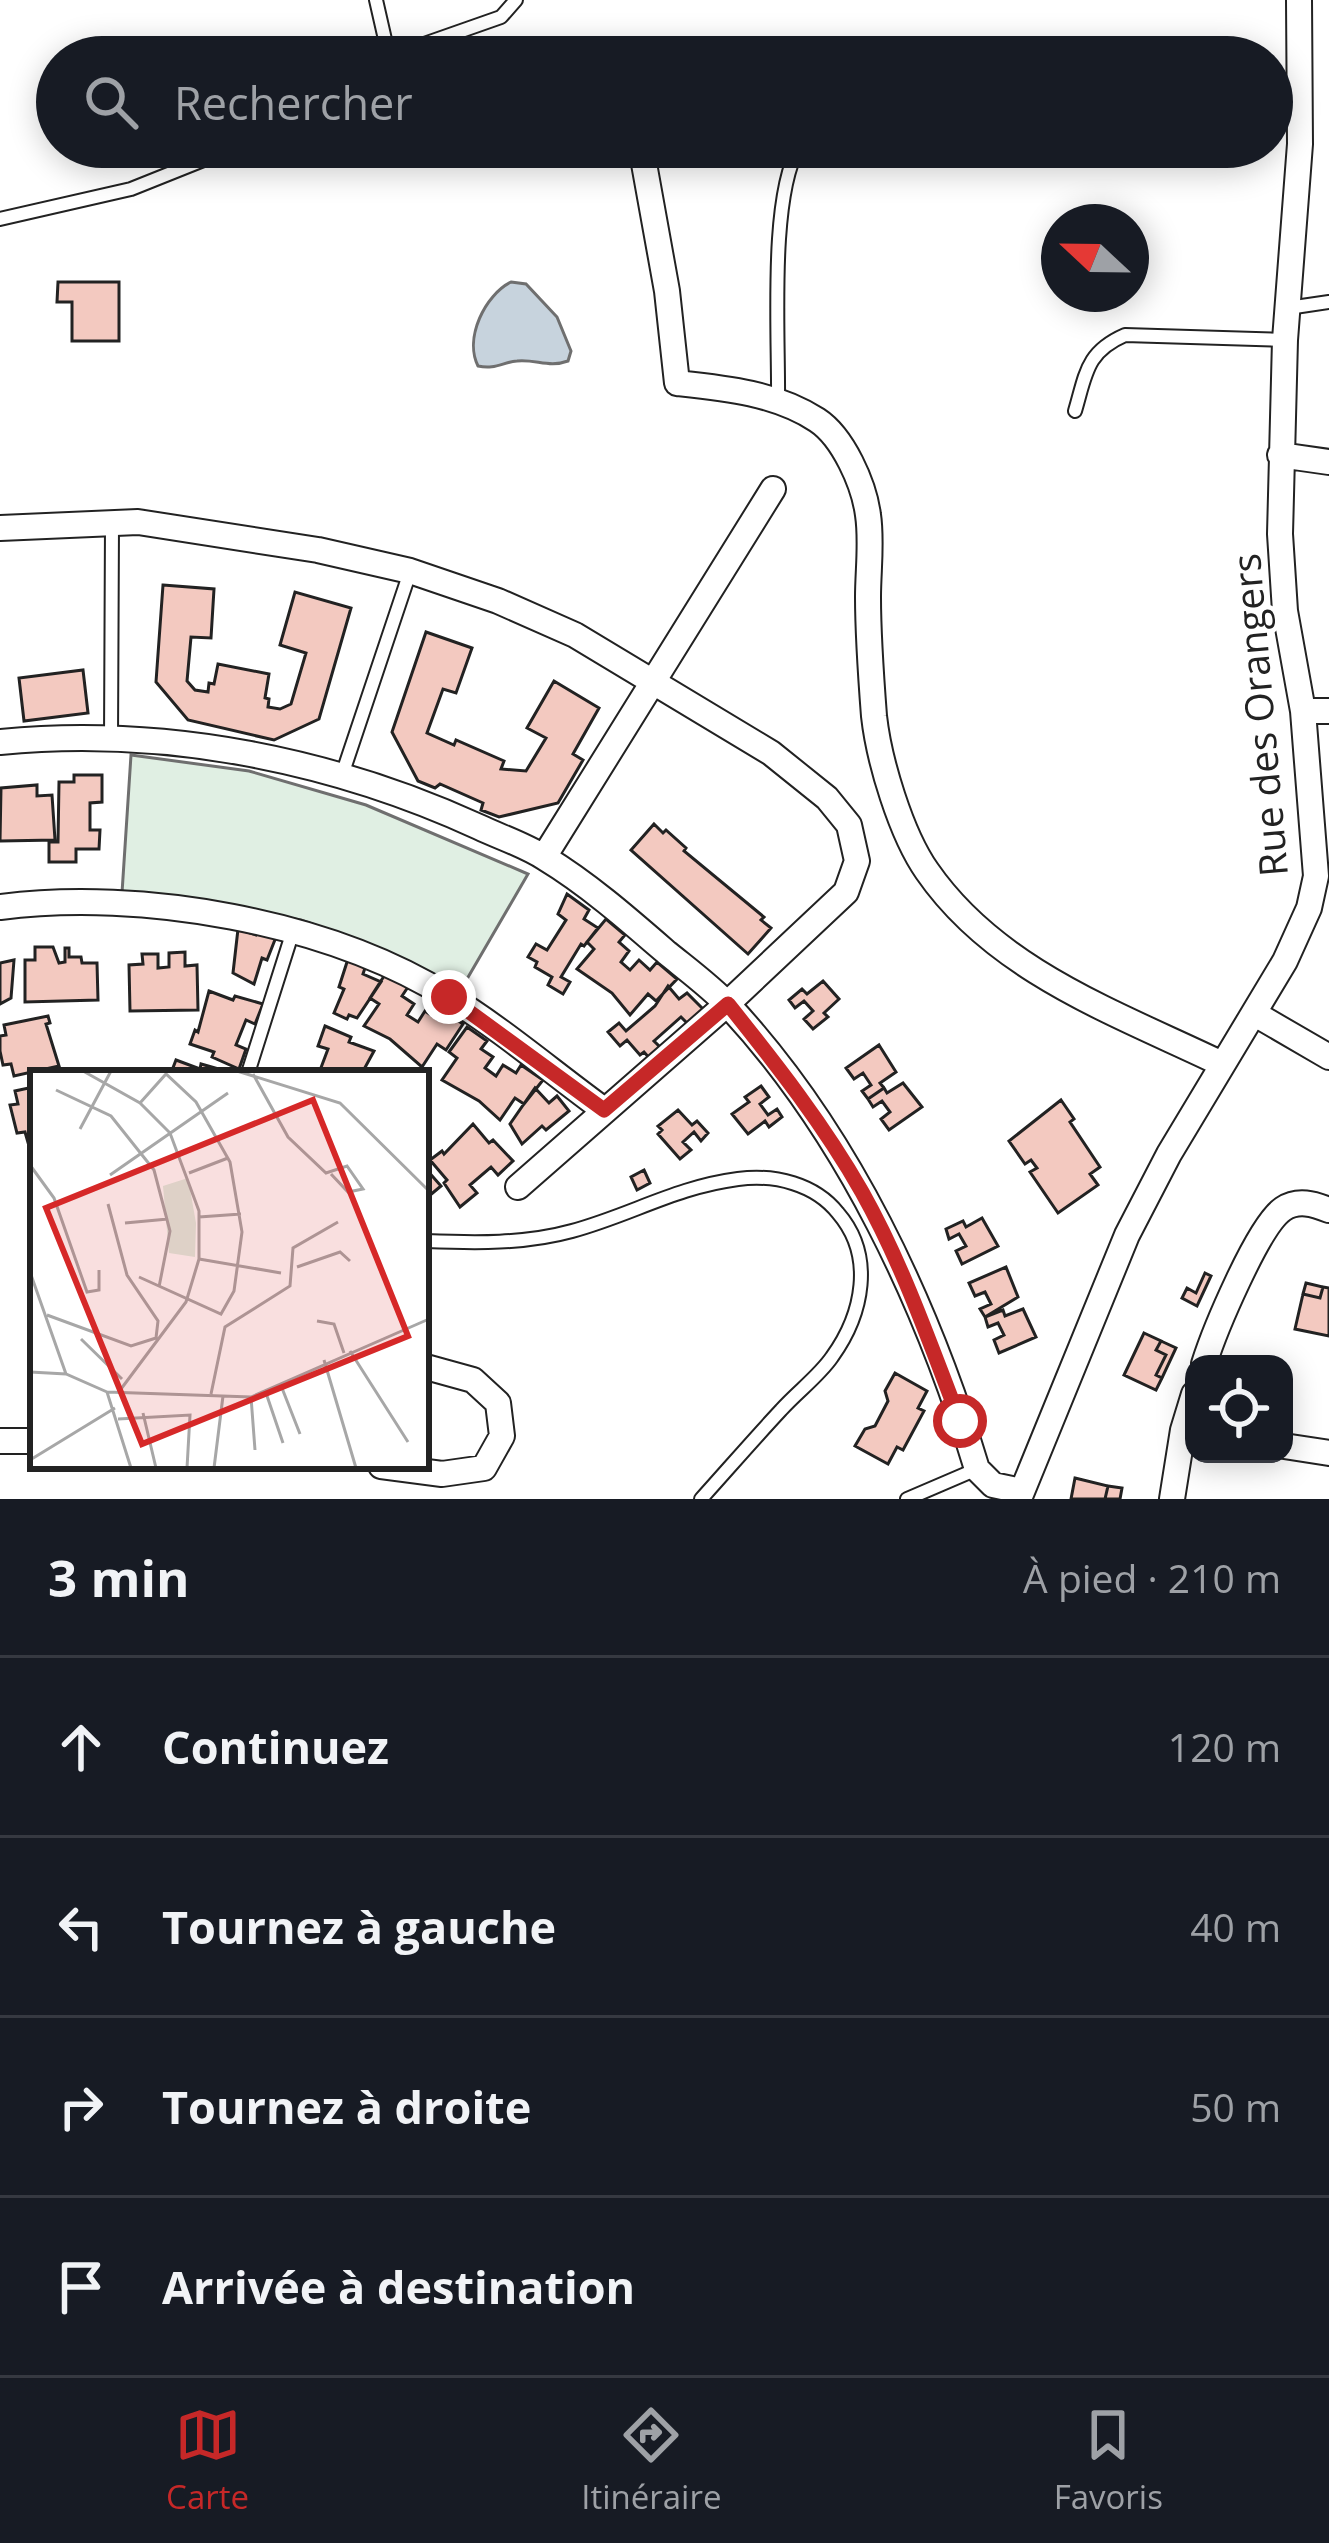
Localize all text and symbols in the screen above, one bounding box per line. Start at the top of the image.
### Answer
search box [36,36,1293,168]
icon: search [78,69,144,135]
text: Rechercher [174,72,413,133]
north arrow [1041,204,1149,312]
street label: Rue des Orangers [1218,551,1299,879]
route end [422,970,476,1024]
inset map [30,1070,429,1469]
map controls [1185,1355,1293,1463]
button: locate [1185,1355,1293,1463]
route start [933,1394,987,1448]
text: 3 min [48,1542,190,1612]
text: À pied · 210 m [1023,1551,1281,1604]
icon: ahead [48,1714,114,1780]
text: Continuez [162,1716,389,1777]
text: 120 m [1168,1720,1281,1773]
icon: left [48,1894,114,1960]
text: Tournez à gauche [162,1896,556,1957]
text: 40 m [1190,1900,1281,1953]
icon: right [48,2074,114,2140]
text: Tournez à droite [162,2076,531,2137]
text: 50 m [1190,2080,1281,2133]
icon: arrive [48,2254,114,2320]
text: Arrivée à destination [162,2256,635,2317]
tab: Carte [166,2402,249,2519]
tab: Itinéraire [581,2402,721,2519]
tab: Favoris [1054,2402,1163,2519]

